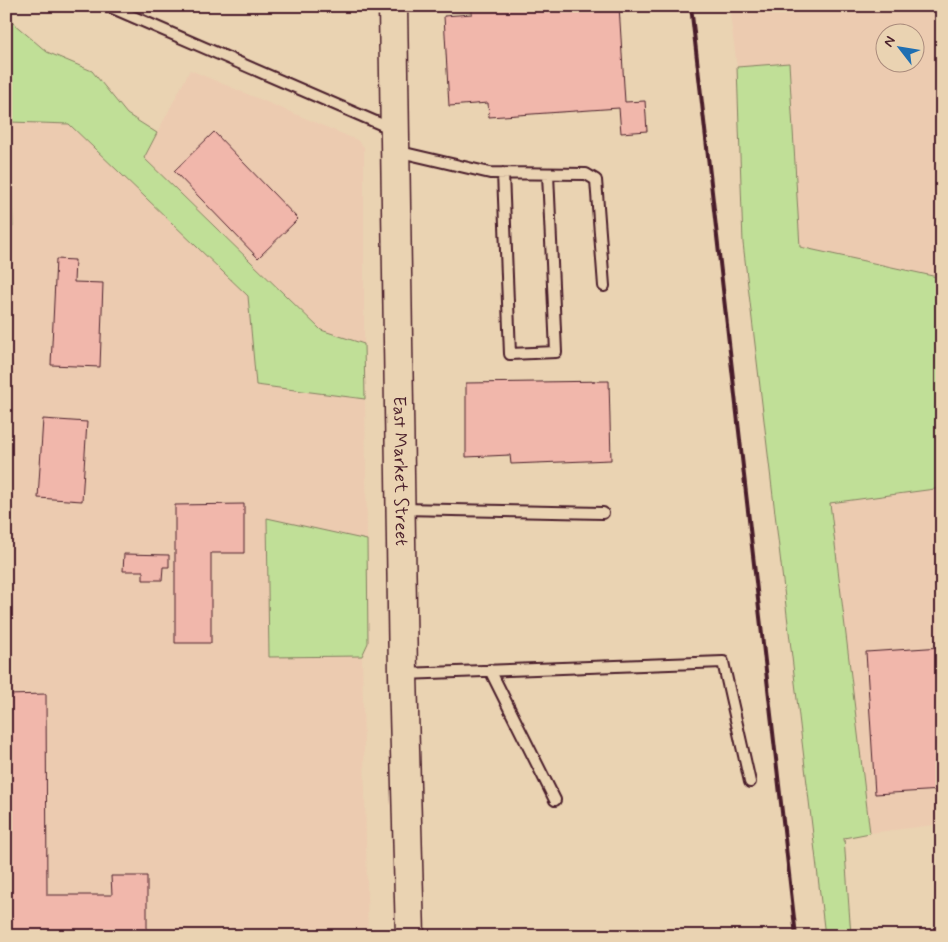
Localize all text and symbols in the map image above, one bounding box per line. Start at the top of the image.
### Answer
north arrow [876,22,926,72]
text: N [880,33,900,50]
street label: East Market Street [387,396,413,546]

